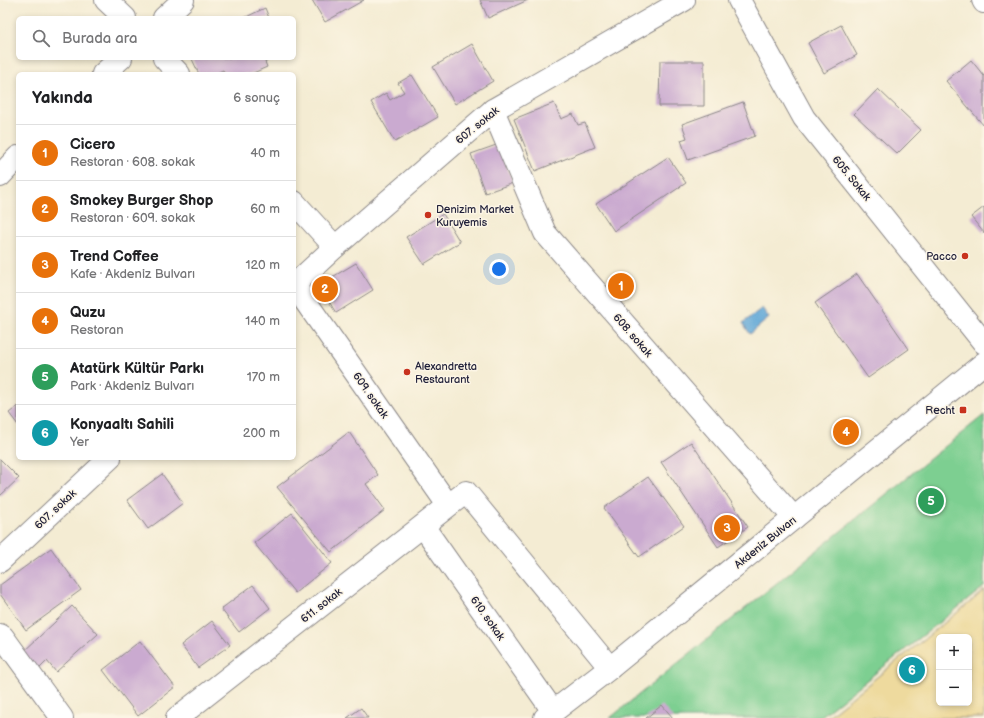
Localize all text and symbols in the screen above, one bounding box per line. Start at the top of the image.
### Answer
search box [16,16,296,60]
icon: search [30,27,52,49]
text: Burada ara [62,29,137,48]
text: Yakında [32,88,93,108]
text: 6 sonuç [233,90,280,106]
street label: 607. sokak [453,104,502,147]
text: Cicero [70,135,115,154]
text: 1 [42,145,48,161]
text: 40 m [250,145,280,161]
street label: 605. Sokak [830,153,874,204]
text: Restoran · 608. sokak [70,154,195,170]
text: Smokey Burger Shop [70,191,213,210]
text: 2 [41,201,49,217]
text: 60 m [250,201,280,217]
place label: Denizim Market Kuruyemis [436,203,515,229]
text: Restoran · 609. sokak [70,210,195,226]
marker: Denizim Market Kuruyemis [423,210,433,220]
text: Trend Coffee [70,247,159,266]
place label: Pacco [926,250,957,263]
marker: Pacco [960,251,970,261]
text: 3 [41,257,49,273]
text: 120 m [245,257,280,273]
your location [489,259,509,279]
text: Kafe · Akdeniz Bulvarı [70,266,195,282]
pin: 1 [608,271,634,301]
pin: 2 [312,274,338,304]
text: Quzu [70,303,106,322]
street label: 608. sokak [610,311,655,360]
text: 4 [41,313,49,329]
text: 140 m [245,313,280,329]
text: Restoran [70,322,124,338]
text: Atatürk Kültür Parkı [70,359,204,378]
place label: Alexandretta Restaurant [415,360,477,386]
marker: Alexandretta Restaurant [402,367,412,377]
text: 5 [41,369,49,385]
text: 170 m [247,369,280,385]
street label: 609. sokak [350,370,392,421]
text: Park · Akdeniz Bulvarı [70,378,194,394]
place label: Recht [925,404,956,417]
marker: Recht [958,405,968,415]
text: Konyaaltı Sahili [70,415,174,434]
pin: 4 [833,417,859,447]
text: 6 [41,425,49,441]
text: 200 m [243,425,280,441]
text: Yer [70,434,89,450]
street label: 607. sokak [32,486,79,532]
pin: 5 [918,486,944,516]
pin: 3 [714,513,740,543]
street label: Akdeniz Bulvarı [732,513,799,571]
street label: 611. sokak [298,585,345,626]
street label: 610. sokak [468,594,508,643]
map controls [936,634,972,706]
button: + [936,634,972,670]
pin: 6 [899,655,925,685]
button: − [936,670,972,706]

